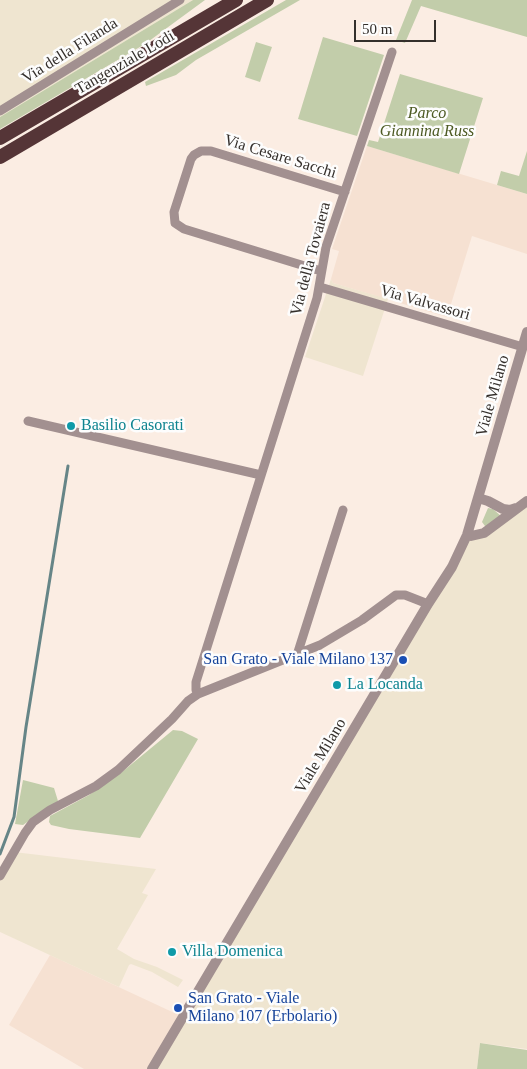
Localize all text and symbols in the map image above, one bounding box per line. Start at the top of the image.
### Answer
scale bar [357,10,440,42]
street label: Via della Filanda [19,14,121,88]
text: 50 m [362,21,392,37]
street label: Tangenziale Lodi [72,27,178,99]
park label: Parco Giannina Russ [380,104,474,142]
street label: Via Cesare Sacchi [222,131,338,183]
street label: Via della Tovaiera [287,200,335,318]
street label: Via Valvassori [378,281,472,325]
street label: Viale Milano [472,353,514,439]
place label: Basilio Casorati [81,416,184,436]
marker: Basilio Casorati [65,420,77,432]
place label: San Grato - Viale Milano 137 [203,650,393,670]
marker: San Grato - Viale Milano 137 [397,654,409,666]
place label: La Locanda [347,675,423,695]
marker: La Locanda [331,679,343,691]
street label: Viale Milano [291,715,351,797]
place label: Villa Domenica [182,942,283,962]
marker: Villa Domenica [166,946,178,958]
place label: San Grato - Viale Milano 107 (Erbolario) [188,989,337,1027]
marker: San Grato - Viale Milano 107 (Erbolario) [172,1002,184,1014]

